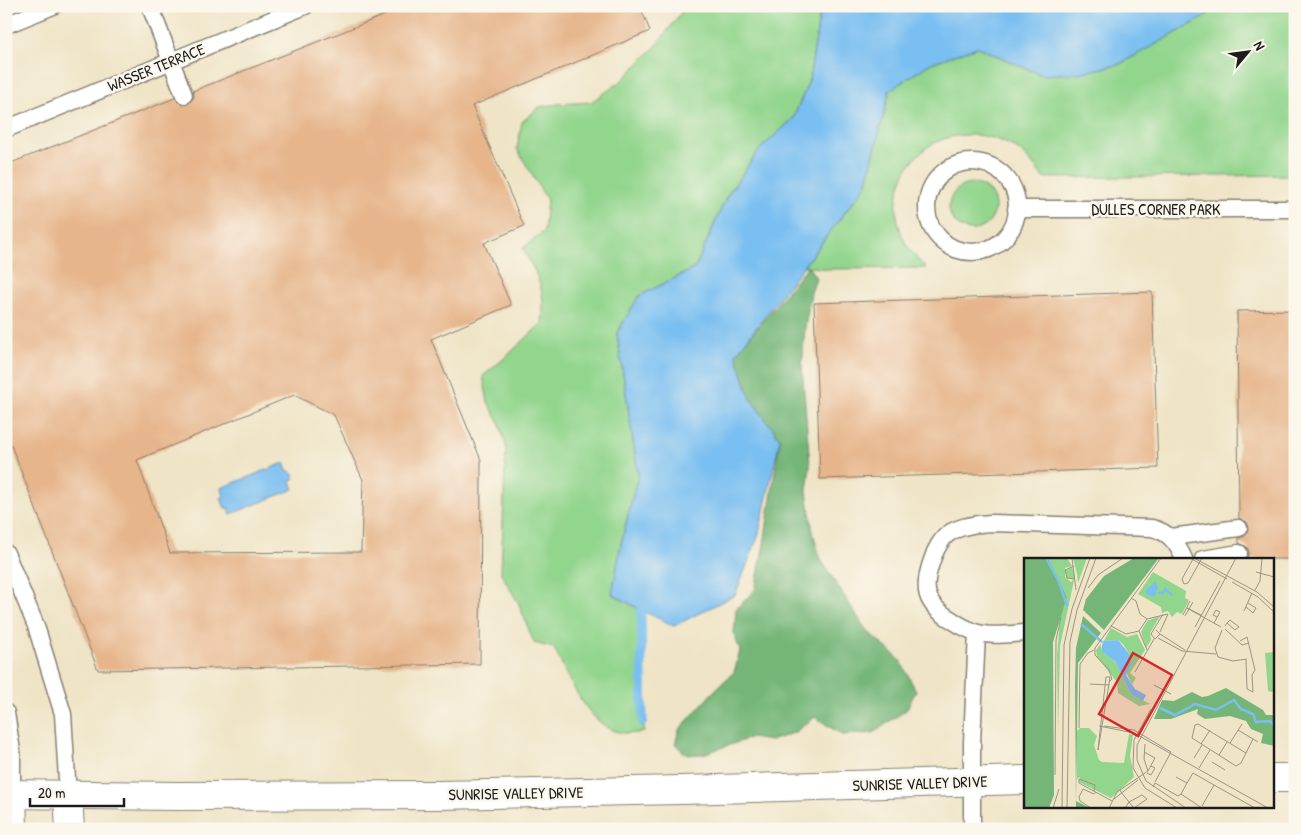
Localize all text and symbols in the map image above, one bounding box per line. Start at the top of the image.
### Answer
north arrow [1224,28,1274,78]
street label: WASSER TERRACE [104,37,208,97]
text: N [1250,38,1270,54]
street label: DULLES CORNER PARK [1092,198,1221,220]
inset map [1024,558,1274,808]
street label: SUNRISE VALLEY DRIVE [852,770,988,796]
scale bar [30,775,124,807]
street label: SUNRISE VALLEY DRIVE [448,781,584,805]
text: 20 m [38,782,65,803]

